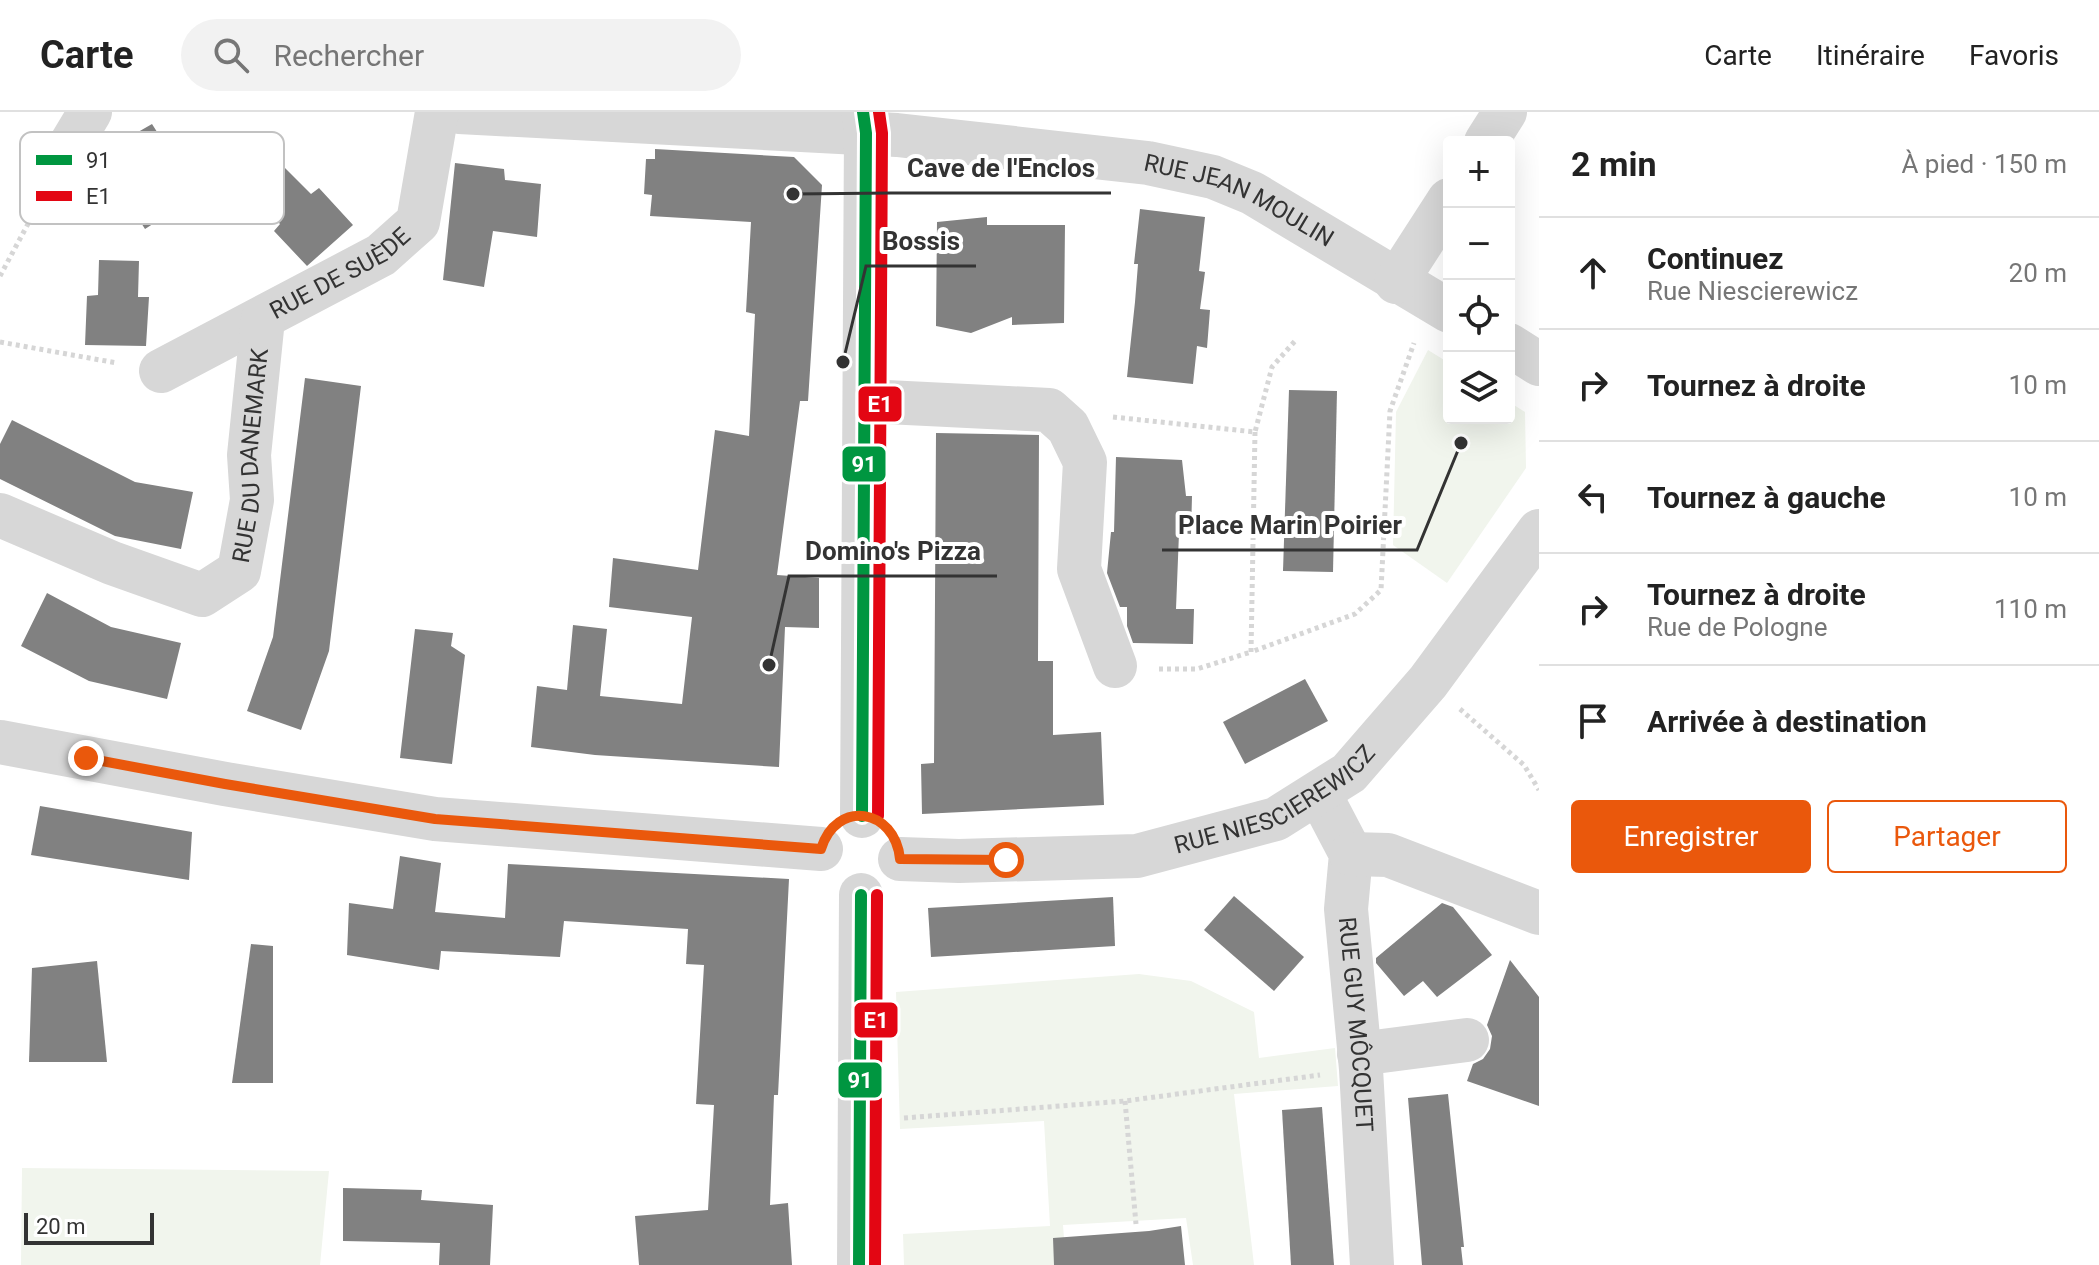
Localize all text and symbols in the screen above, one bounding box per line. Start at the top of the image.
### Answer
search box [181,19,741,91]
text: Carte [40,33,133,77]
icon: search [209,33,253,77]
text: Rechercher [273,38,424,73]
text: Carte [1704,39,1772,72]
text: Itinéraire [1816,39,1925,72]
text: Favoris [1969,39,2059,72]
legend [20,132,284,224]
map controls [1443,136,1515,424]
button: + [1443,136,1515,208]
callout: Cave de l'Enclos [891,143,1111,193]
text: 2 min [1571,144,1656,184]
text: 91 [86,148,111,173]
street label: RUE JEAN MOULIN [1141,149,1339,253]
text: À pied · 150 m [1901,149,2067,179]
text: Cave de l'Enclos [907,153,1095,183]
text: E1 [86,184,111,209]
button: − [1443,208,1515,280]
callout: Bossis [866,216,976,266]
street label: RUE DE SUÈDE [265,222,416,325]
text: Bossis [882,226,960,256]
text: Continuez [1647,241,1784,276]
icon: ahead [1571,251,1615,295]
text: 20 m [2009,258,2067,288]
text: Rue Niescierewicz [1647,276,1858,306]
button: locate [1443,280,1515,352]
street label: RUE DU DANEMARK [227,346,274,565]
button: layers [1443,352,1515,424]
icon: right [1571,363,1615,407]
text: Tournez à droite [1647,368,1866,403]
text: 10 m [2009,370,2067,400]
line badge: E1 [857,385,903,423]
text: E1 [868,392,893,417]
line badge: 91 [841,445,887,483]
text: 91 [851,452,877,477]
icon: left [1571,475,1615,519]
text: Tournez à gauche [1647,480,1886,515]
text: 10 m [2009,482,2067,512]
callout: Place Marin Poirier [1162,500,1417,550]
text: Place Marin Poirier [1178,510,1402,540]
callout: Domino's Pizza [789,526,997,576]
text: Domino's Pizza [805,536,981,566]
text: Tournez à droite [1647,577,1866,612]
icon: right [1571,587,1615,631]
text: 110 m [1994,594,2067,624]
text: Rue de Pologne [1647,612,1827,642]
icon: arrive [1571,699,1615,743]
text: Arrivée à destination [1647,704,1927,739]
street label: RUE NIESCIEREWICZ [1171,739,1381,859]
route end [68,740,104,776]
button: Enregistrer [1571,800,1811,873]
button: Partager [1827,800,2067,873]
route start [988,842,1024,878]
street label: RUE GUY MÔCQUET [1333,916,1379,1133]
line badge: E1 [853,1001,899,1039]
text: E1 [864,1008,889,1033]
line badge: 91 [837,1061,883,1099]
text: 91 [847,1068,873,1093]
scale bar [24,1209,154,1245]
text: 20 m [36,1214,85,1239]

